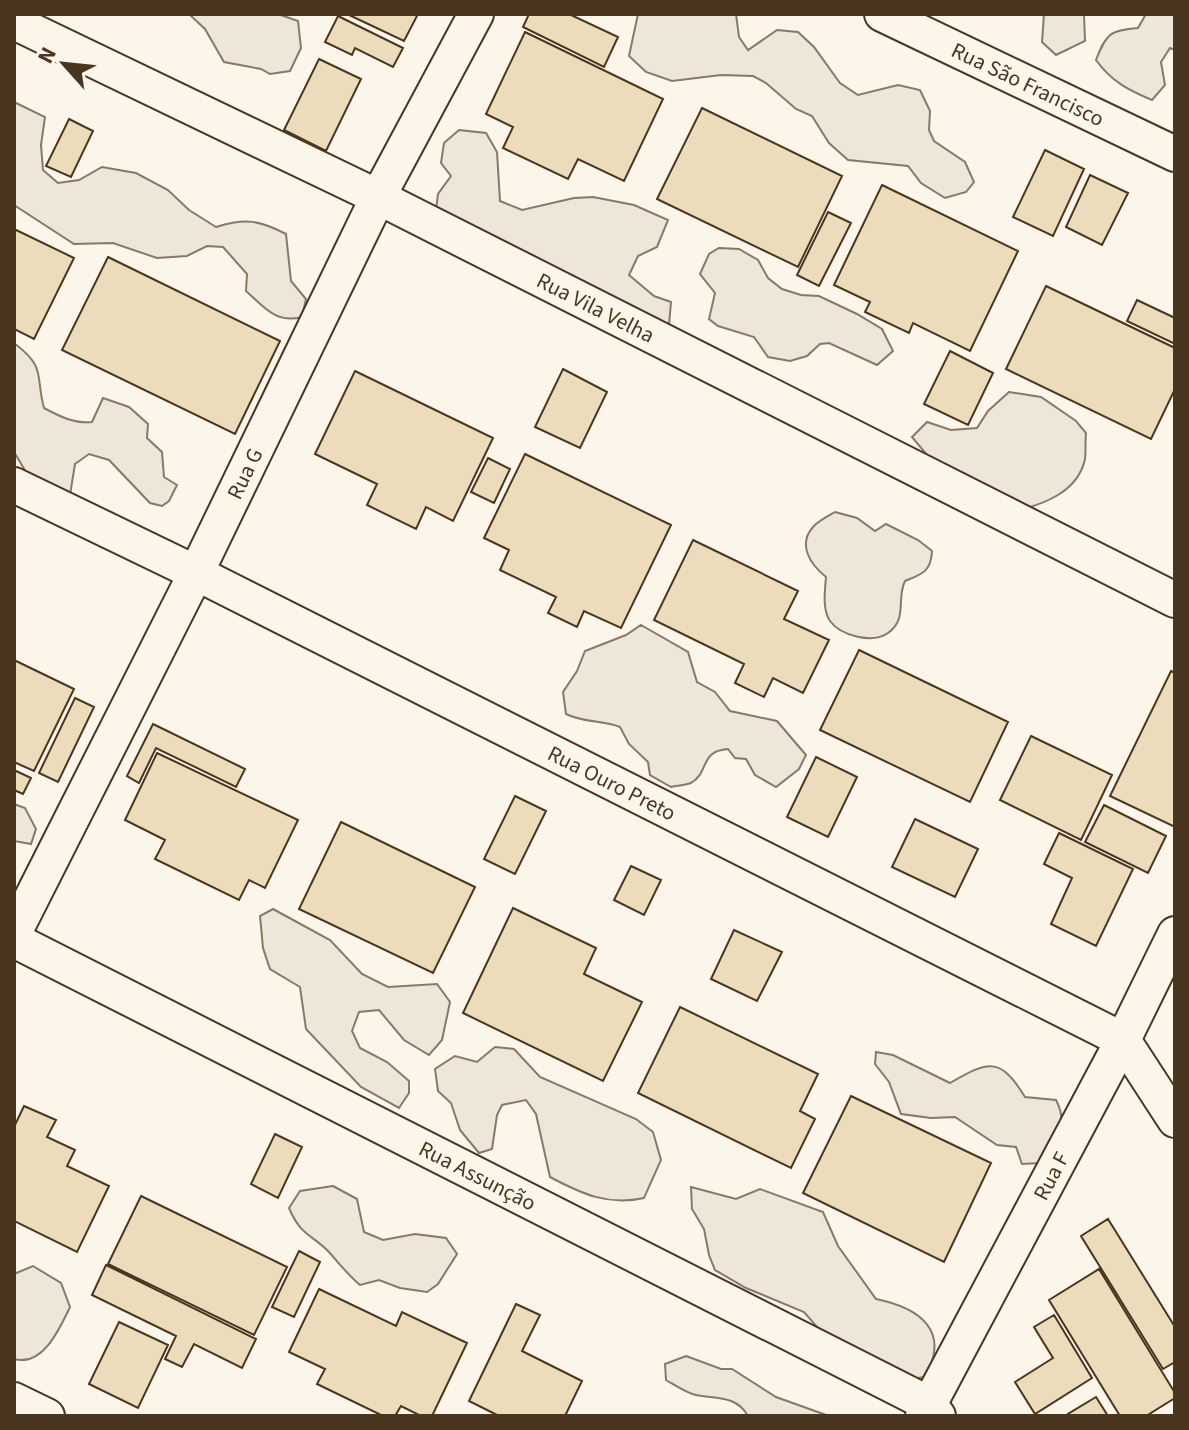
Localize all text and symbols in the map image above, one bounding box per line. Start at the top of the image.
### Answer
north arrow [24,24,104,104]
street label: Rua São Francisco [946,35,1110,135]
text: N [29,42,65,69]
street label: Rua Vila Velha [531,265,660,351]
street label: Rua G [219,443,271,505]
street label: Rua Ouro Preto [542,738,681,829]
street label: Rua Assunção [413,1133,542,1219]
street label: Rua F [1026,1146,1078,1206]

